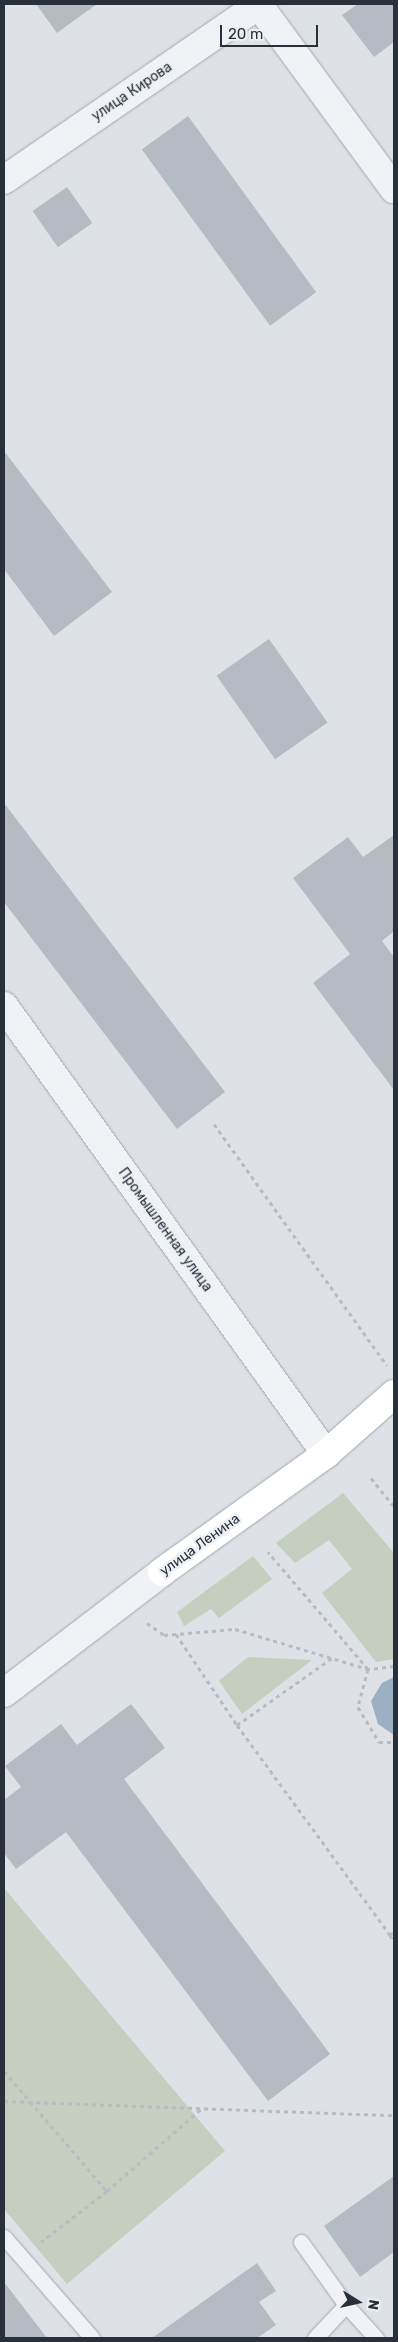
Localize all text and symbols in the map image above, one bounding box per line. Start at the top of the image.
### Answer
scale bar [223,15,320,47]
text: 20 m [228,25,263,43]
street label: улица Кирова [89,59,175,125]
street label: Промышленная улица [114,1165,216,1295]
street label: улица Ленина [157,1510,243,1580]
north arrow [333,2277,383,2327]
text: N [364,2298,383,2311]

